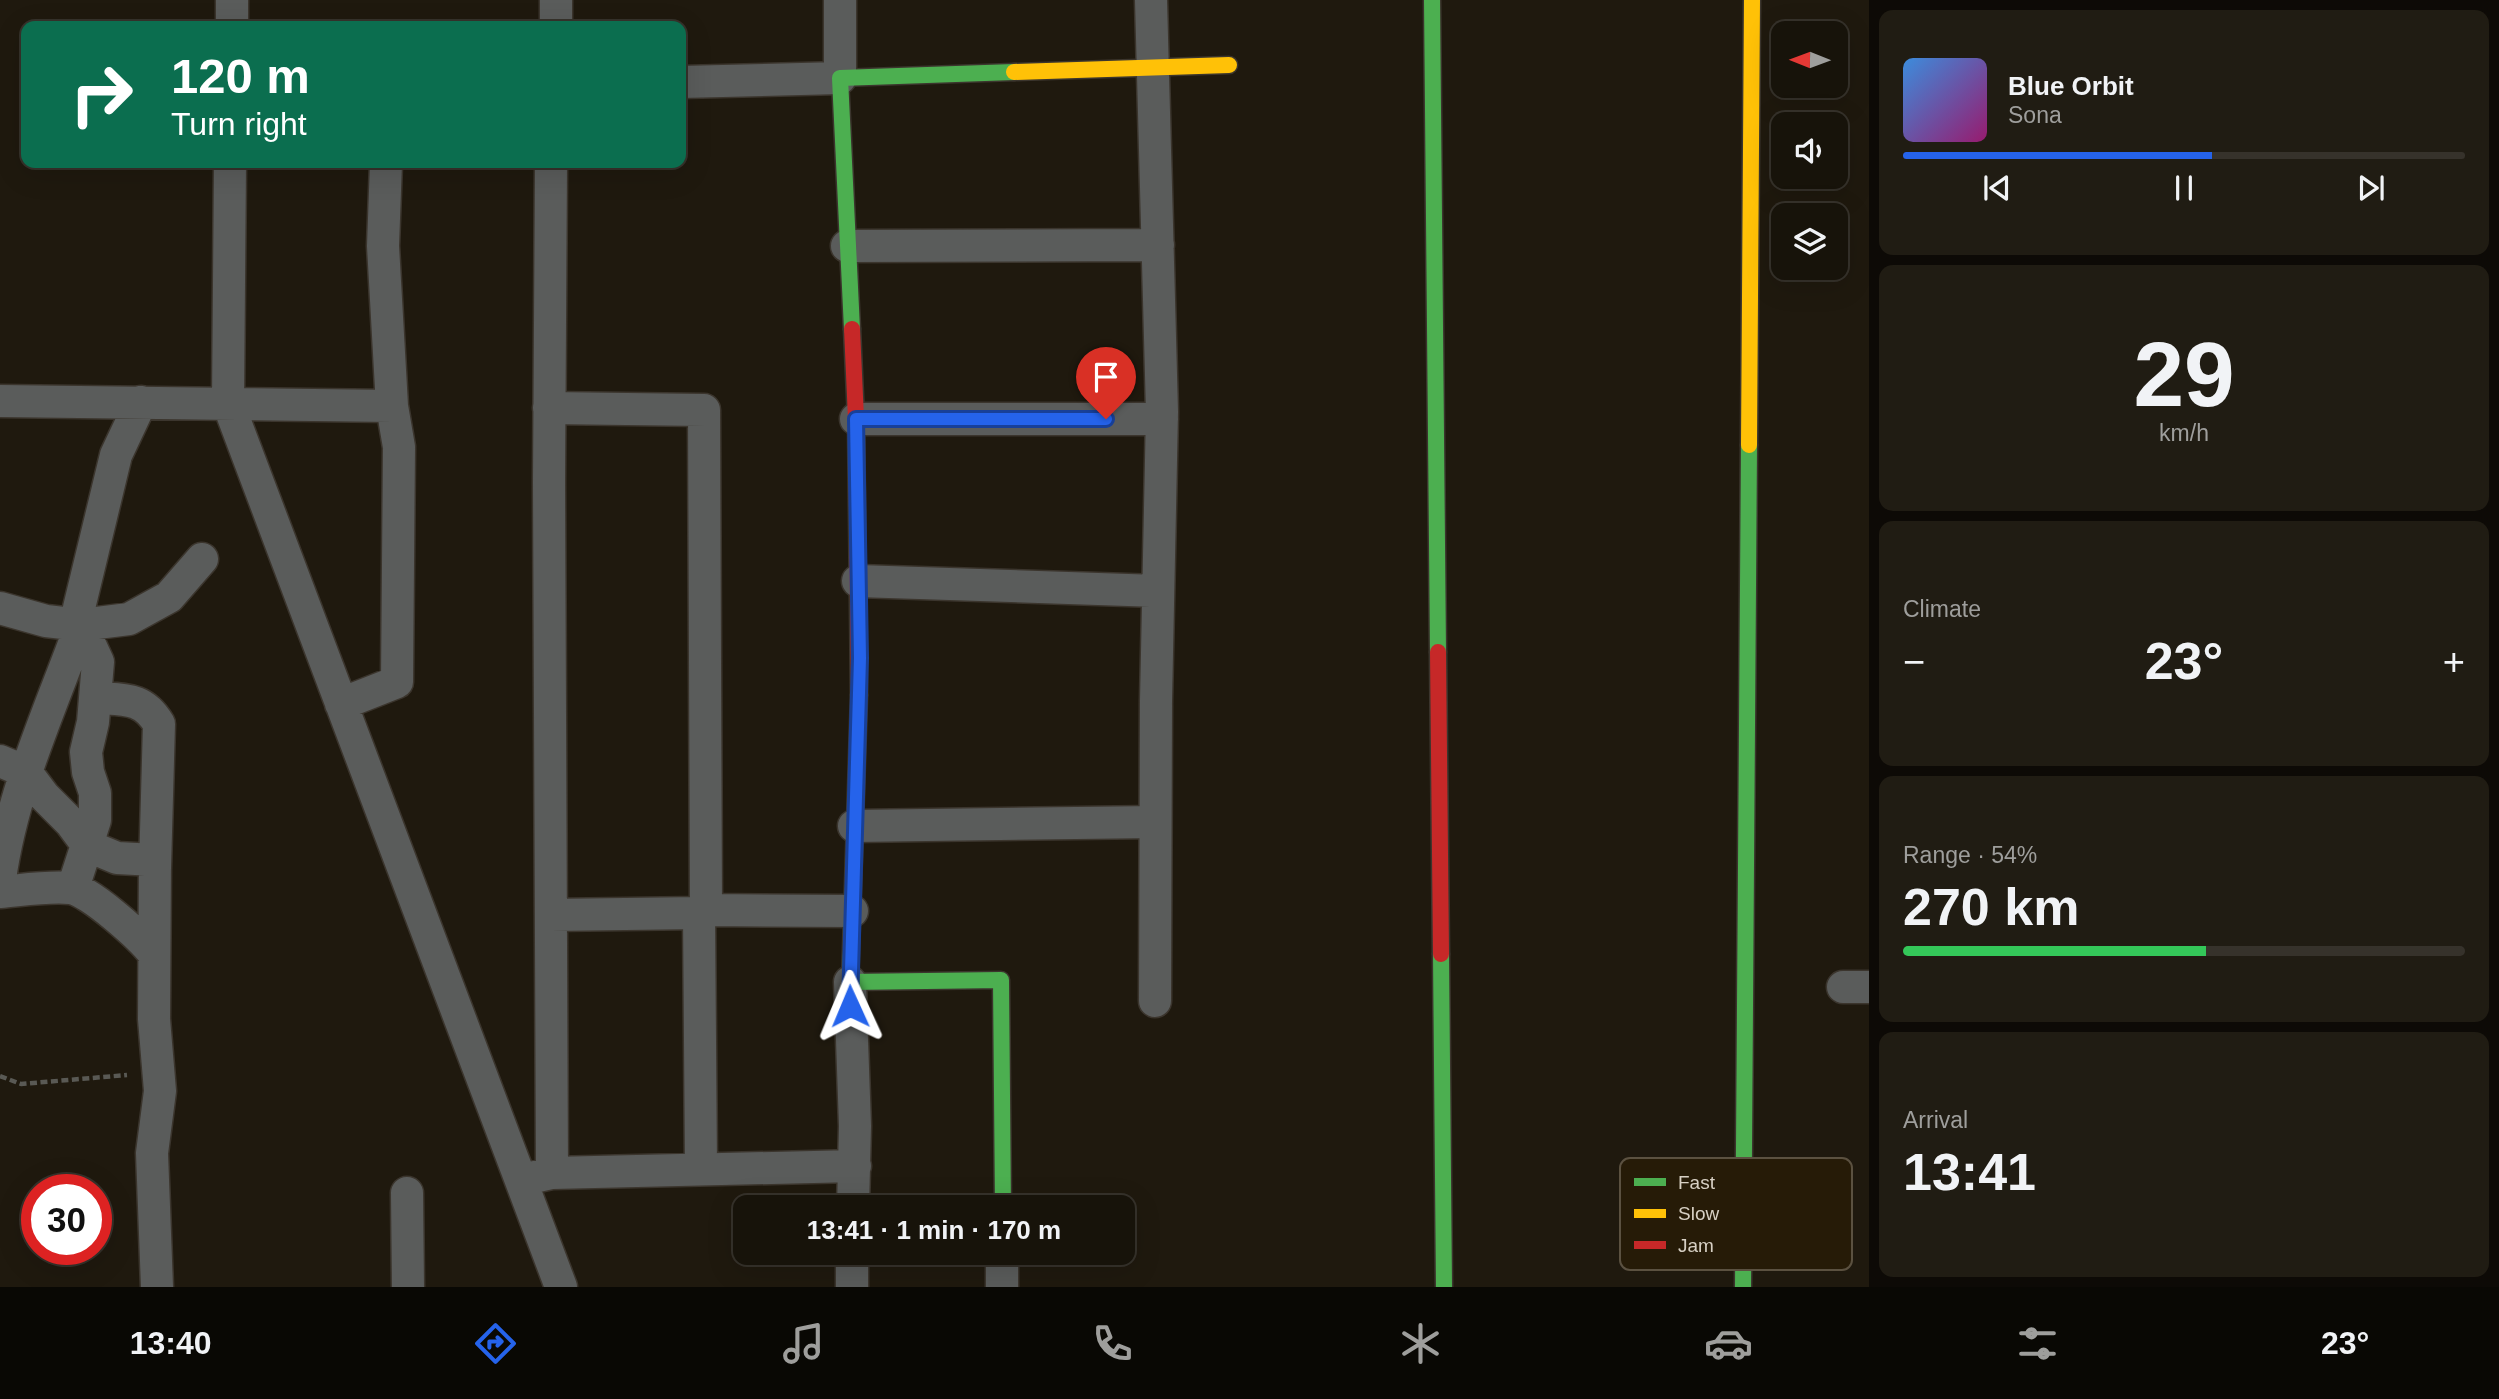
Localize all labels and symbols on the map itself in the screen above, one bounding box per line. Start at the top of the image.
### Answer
north arrow [1771,21,1848,98]
pin [1076,347,1136,419]
position arrow [813,969,887,1043]
legend [1620,1158,1852,1270]
text: Fast [1678,1172,1716,1193]
speed limit sign: 30 [21,1174,112,1265]
text: Slow [1678,1203,1719,1224]
text: Jam [1678,1235,1714,1256]

